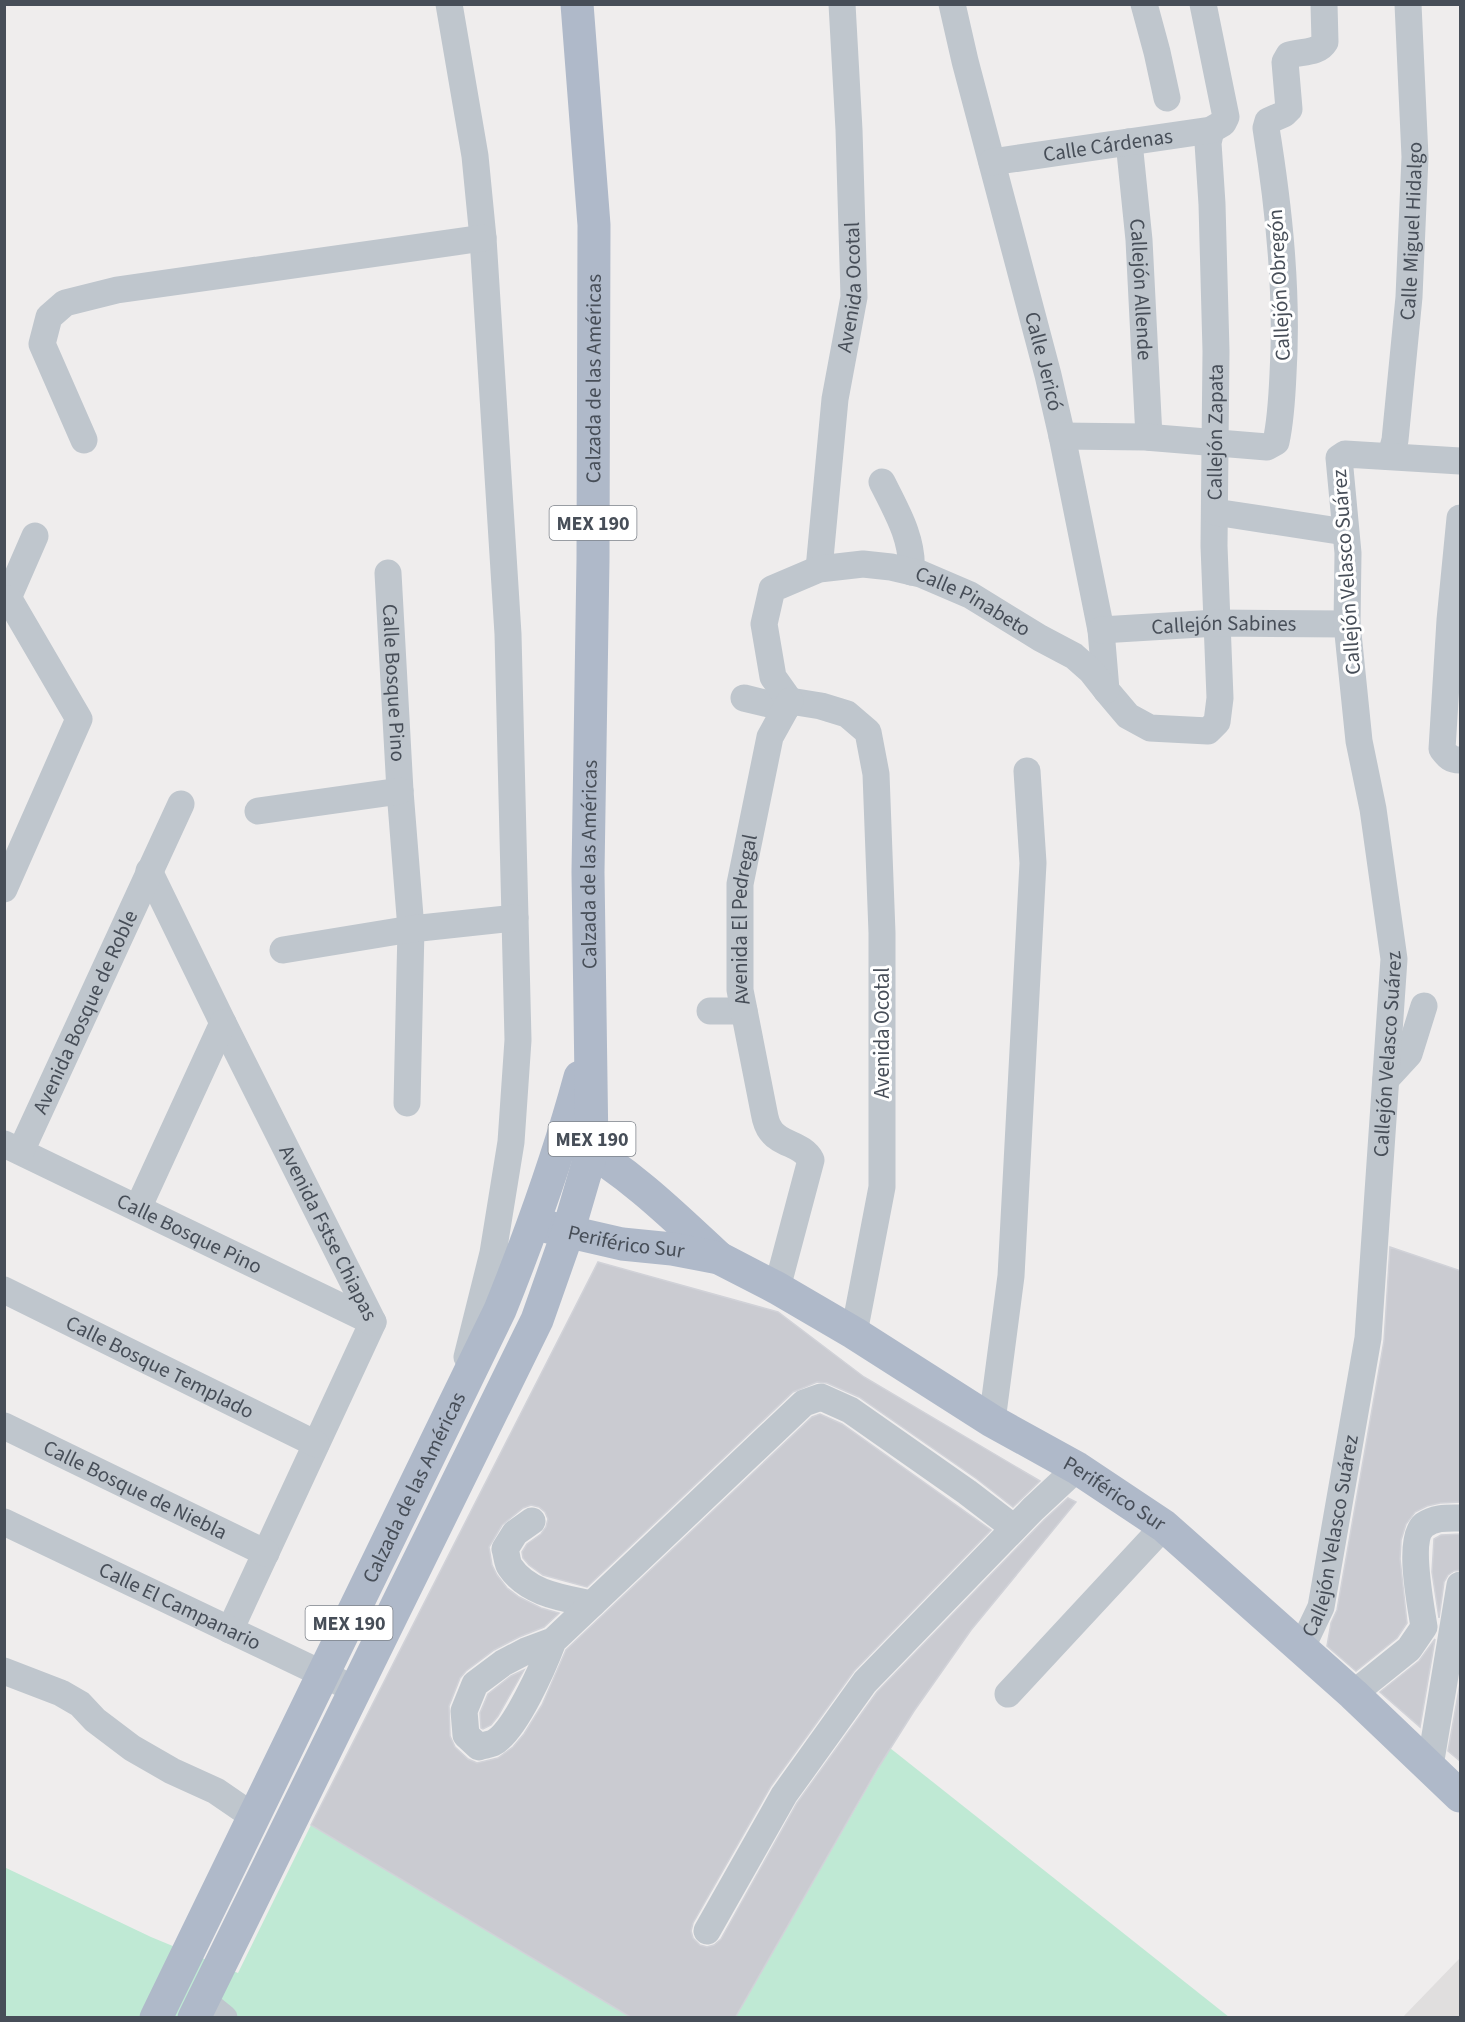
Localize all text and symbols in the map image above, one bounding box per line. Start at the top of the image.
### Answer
street label: Calle Cárdenas [1041,121,1175,169]
street label: Calle Miguel Hidalgo [1392,141,1430,322]
street label: Callejón Obregón [1260,208,1298,362]
street label: Callejón Allende [1122,217,1160,361]
street label: Avenida Ocotal [829,221,869,355]
street label: Calzada de las Américas [578,274,609,483]
street label: Calle Jericó [1017,308,1071,414]
street label: Callejón Zapata [1199,364,1231,501]
street label: Callejón Velasco Suárez [1324,468,1368,676]
road number: MEX 190 [550,506,636,540]
street label: Calle Pinabeto [911,558,1037,644]
street label: Calle Bosque Pino [375,603,413,763]
street label: Callejón Sabines [1150,608,1297,642]
street label: Calzada de las Américas [573,759,605,969]
street label: Avenida El Pedregal [724,831,765,1008]
street label: Avenida Bosque de Roble [25,905,145,1119]
street label: Callejón Velasco Suárez [1365,949,1409,1158]
street label: Avenida Ocotal [867,967,897,1099]
road number: MEX 190 [548,1122,636,1156]
street label: Avenida Fstse Chiapas [272,1140,385,1326]
street label: Calle Bosque Pino [112,1186,267,1281]
street label: Periférico Sur [565,1217,688,1266]
street label: Calle Bosque Templado [61,1308,259,1426]
street label: Calzada de las Américas [355,1387,473,1588]
street label: Calle Bosque de Niebla [38,1432,232,1547]
street label: Callejón Velasco Suárez [1294,1432,1366,1642]
street label: Periférico Sur [1058,1448,1173,1539]
street label: Calle El Campanario [94,1554,266,1658]
road number: MEX 190 [306,1606,392,1640]

